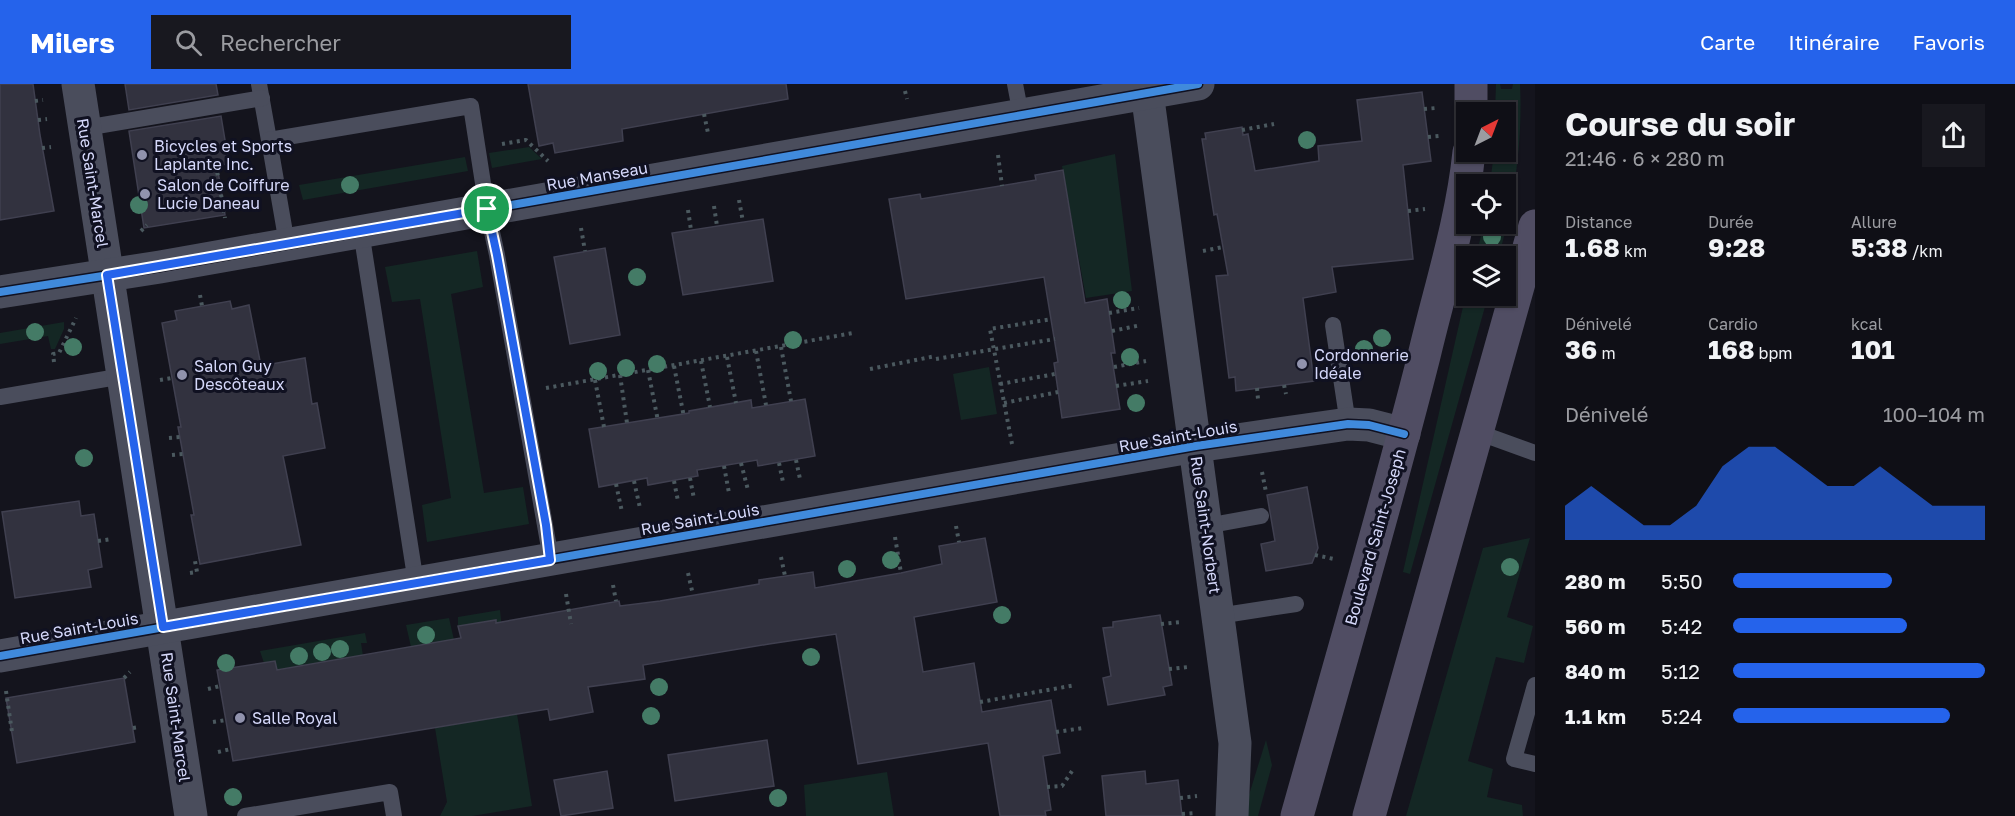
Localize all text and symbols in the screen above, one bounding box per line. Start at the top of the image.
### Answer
search box [151,15,571,69]
text: Milers [30,26,115,59]
icon: search [172,26,205,59]
text: Rechercher [220,29,341,56]
text: Carte [1700,29,1755,55]
text: Itinéraire [1788,29,1880,55]
text: Favoris [1913,29,1985,55]
north arrow [1456,102,1516,162]
map controls [1456,102,1516,306]
text: Course du soir [1565,104,1795,143]
button: share [1922,104,1985,167]
street label: Rue Saint-Marcel [73,117,113,249]
place label: Bicycles et Sports Laplante Inc. [154,136,292,174]
text: 21:46 · 6 × 280 m [1565,146,1725,170]
marker: Bicycles et Sports Laplante Inc. [135,148,149,162]
street label: Rue Manseau [545,157,649,195]
button: locate [1456,174,1516,234]
place label: Salon de Coiffure Lucie Daneau [157,175,289,213]
pin [461,183,512,234]
marker: Salon de Coiffure Lucie Daneau [138,187,152,201]
icon: arrive [470,192,503,225]
text: Distance [1565,212,1632,232]
text: Durée [1708,212,1754,232]
text: Allure [1851,212,1897,232]
text: 1.68 [1565,232,1620,263]
text: 9:28 [1708,232,1765,263]
text: 5:38 [1851,232,1908,263]
text: km [1620,241,1647,261]
text: /km [1908,241,1943,261]
button: layers [1456,246,1516,306]
text: Dénivelé [1565,314,1632,334]
text: Cardio [1708,314,1758,334]
text: kcal [1851,314,1883,334]
text: 36 [1565,334,1597,365]
text: 168 [1708,334,1755,365]
text: 101 [1851,334,1895,365]
text: m [1597,343,1616,363]
text: bpm [1755,343,1792,363]
place label: Cordonnerie Idéale [1314,345,1409,383]
place label: Salon Guy Descôteaux [194,356,285,394]
marker: Cordonnerie Idéale [1295,357,1309,371]
marker: Salon Guy Descôteaux [175,368,189,382]
text: Dénivelé [1565,402,1648,426]
text: 100–104 m [1883,402,1985,426]
street label: Rue Saint-Louis [1117,416,1239,456]
street label: Boulevard Saint-Joseph [1340,446,1410,628]
street label: Rue Saint-Norbert [1186,455,1226,595]
street label: Rue Saint-Louis [639,499,761,539]
text: 280 m [1565,569,1626,593]
text: 5:50 [1661,569,1703,593]
street label: Rue Saint-Louis [18,608,140,648]
text: 560 m [1565,614,1625,638]
text: 5:42 [1661,614,1702,638]
street label: Rue Saint-Marcel [157,651,195,783]
text: 840 m [1565,659,1626,683]
text: 5:12 [1661,659,1700,683]
text: 1.1 km [1565,704,1626,728]
text: 5:24 [1661,704,1702,728]
place label: Salle Royal [252,708,337,728]
marker: Salle Royal [233,711,247,725]

